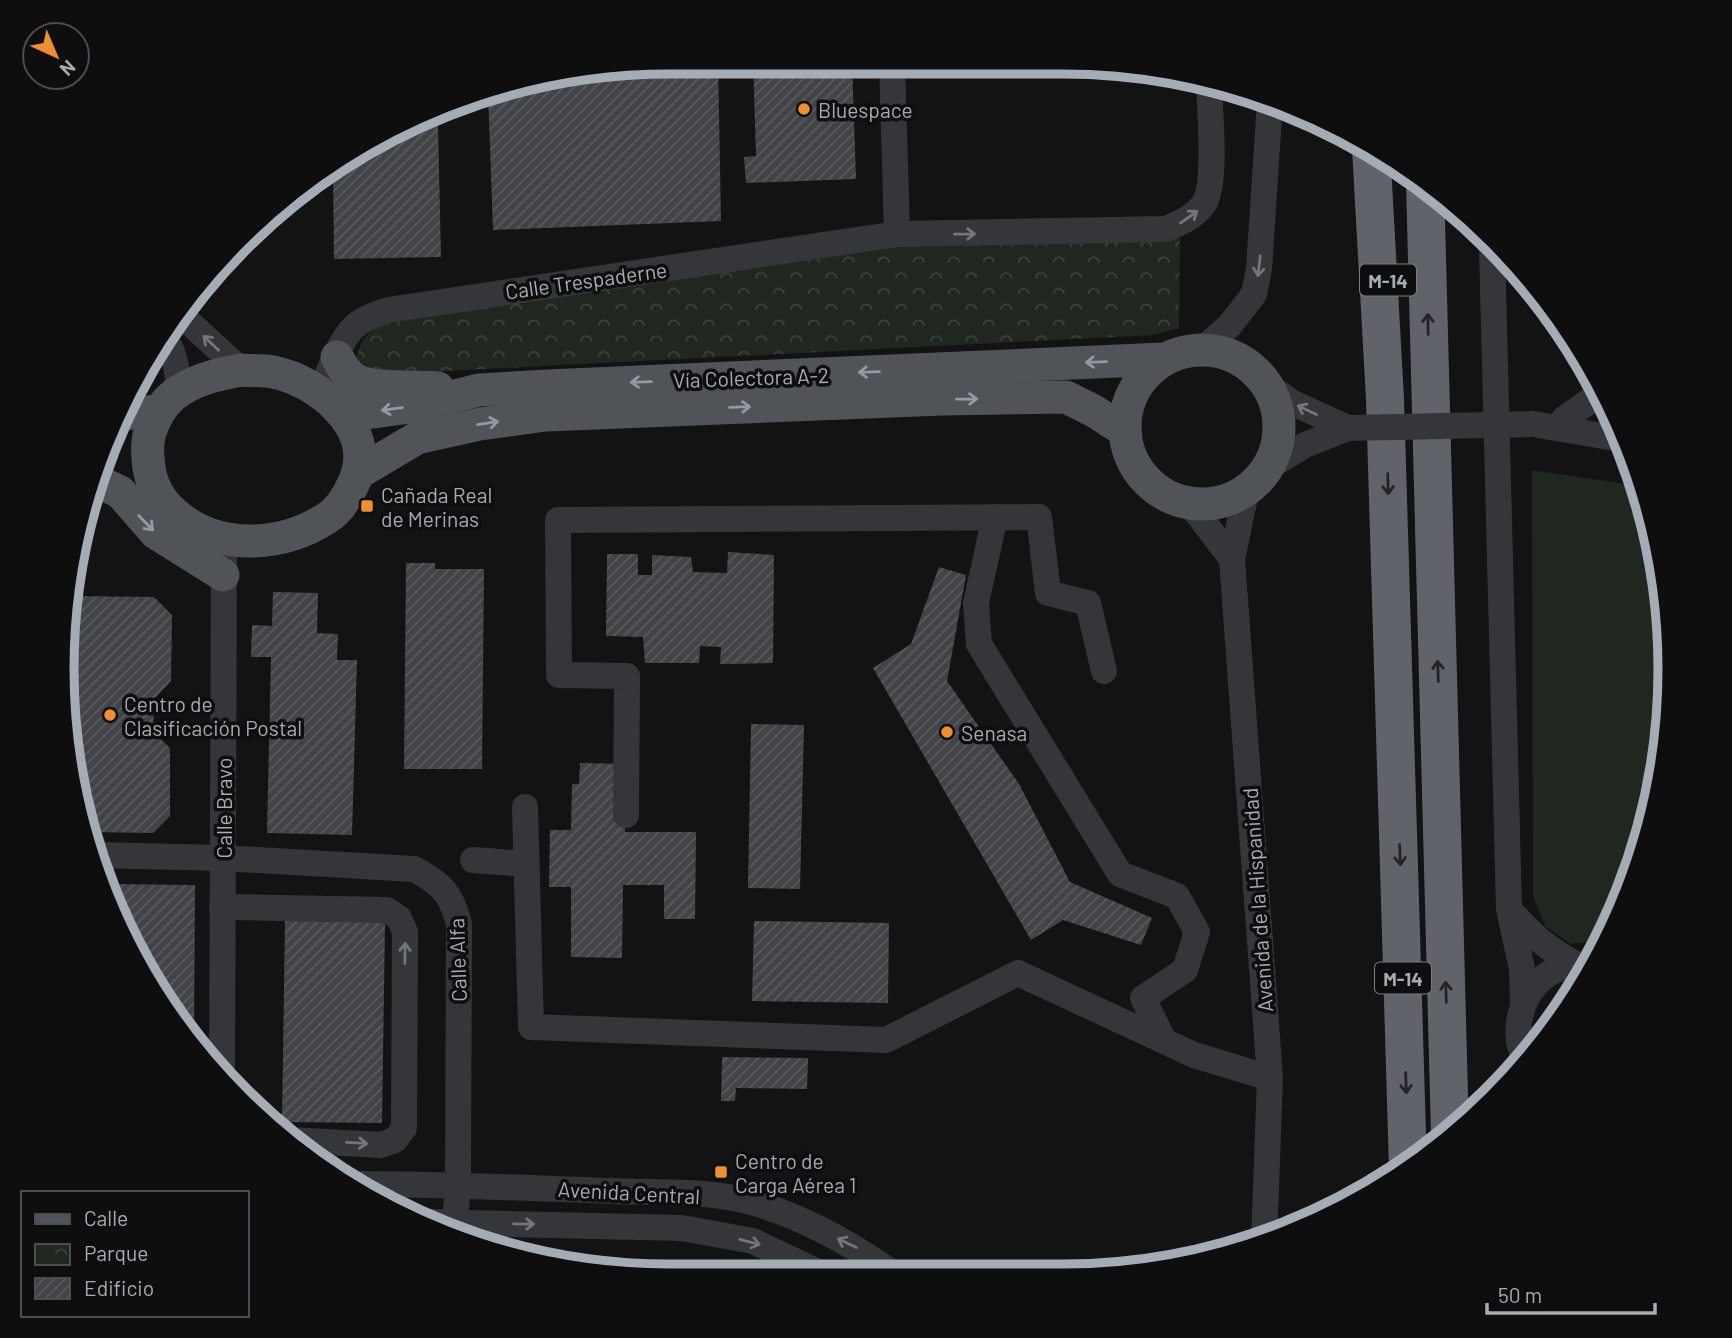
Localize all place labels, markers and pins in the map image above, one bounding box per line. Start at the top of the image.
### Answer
place label: Bluespace [818,97,913,122]
marker: Bluespace [796,101,812,117]
place label: Cañada Real de Merinas [381,482,492,531]
marker: Cañada Real de Merinas [359,498,375,514]
place label: Centro de Clasificación Postal [124,691,302,740]
marker: Centro de Clasificación Postal [102,707,118,723]
place label: Senasa [961,720,1027,745]
marker: Senasa [939,724,955,740]
place label: Centro de Carga Aérea 1 [735,1148,856,1197]
marker: Centro de Carga Aérea 1 [713,1164,729,1180]

